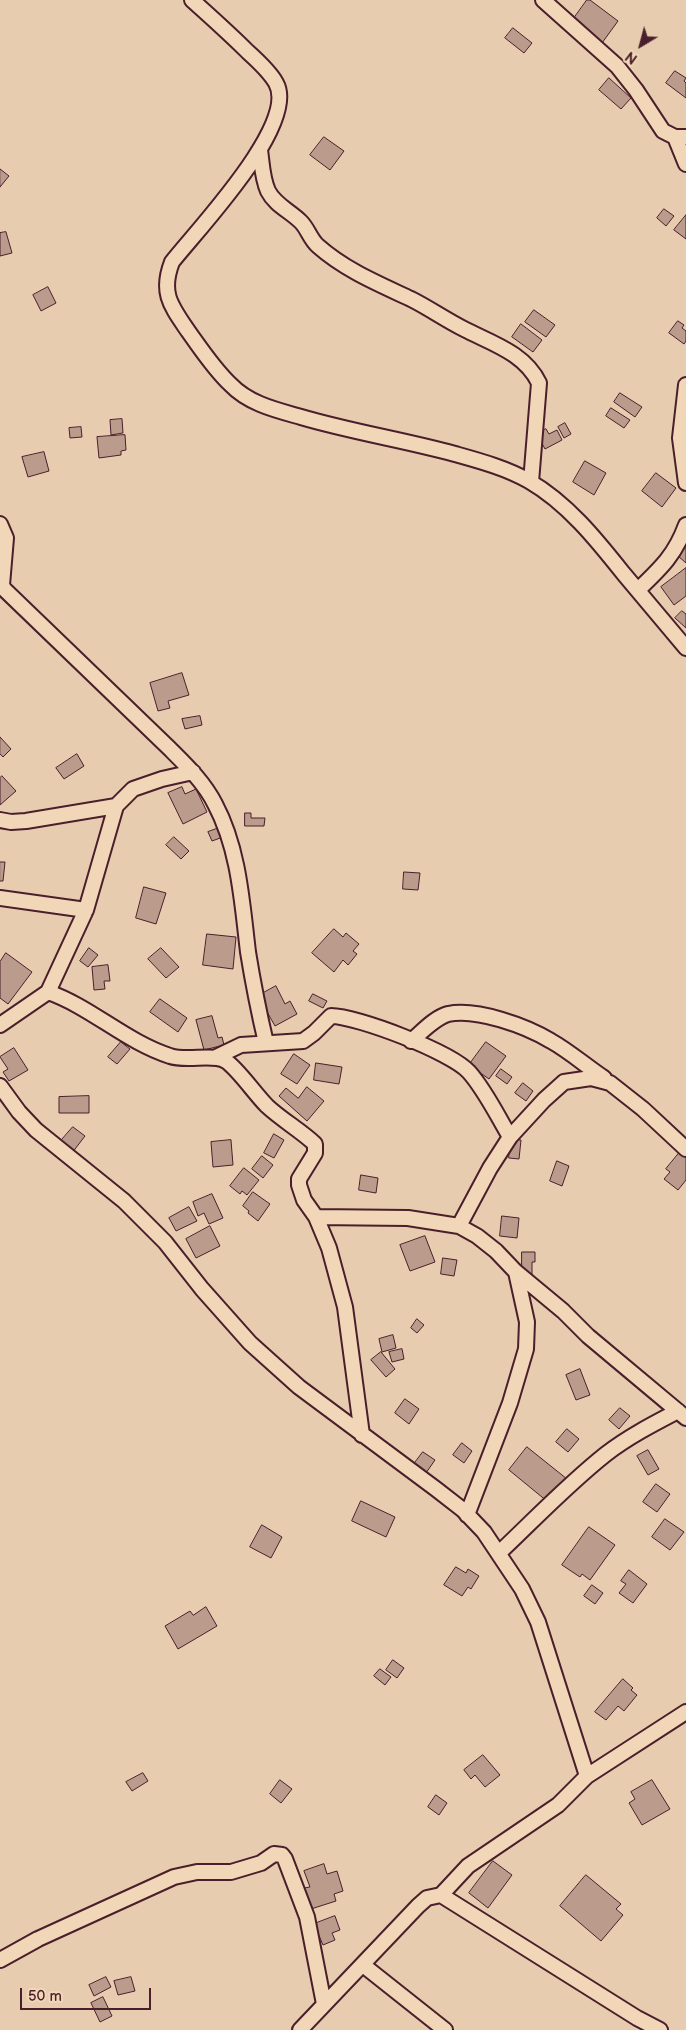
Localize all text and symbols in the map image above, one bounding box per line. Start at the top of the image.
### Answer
north arrow [616,20,666,70]
text: N [622,47,641,67]
scale bar [22,1978,154,2010]
text: 50 m [28,1987,62,2006]

